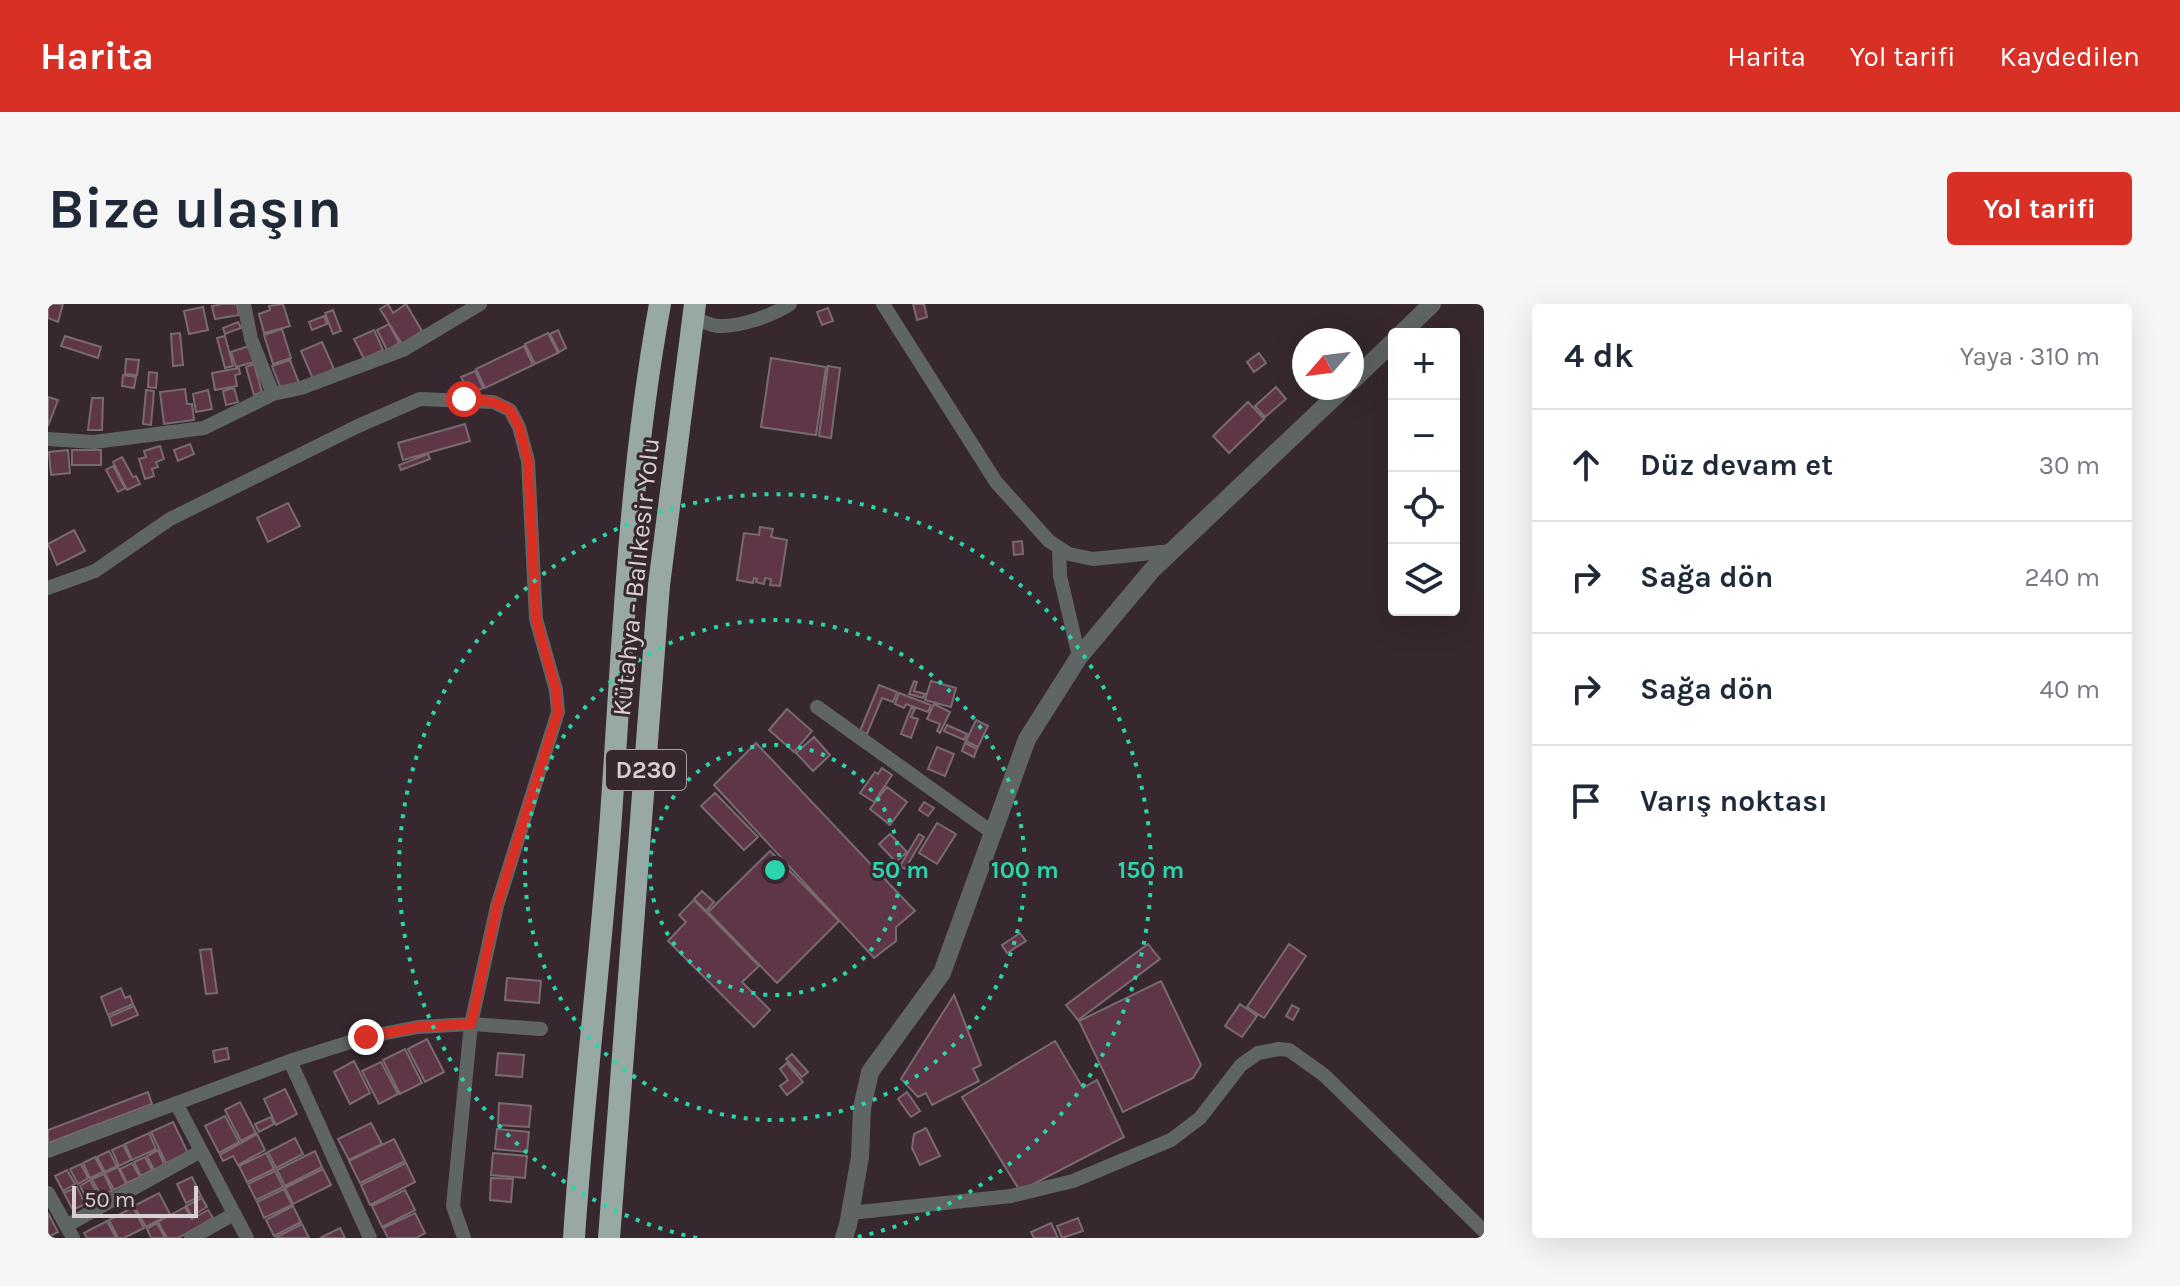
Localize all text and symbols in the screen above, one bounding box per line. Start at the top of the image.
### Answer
text: Harita [40,34,154,79]
text: Harita [1727,40,1806,73]
text: Yol tarifi [1850,40,1956,73]
text: Kaydedilen [2000,40,2140,73]
button: Yol tarifi [1947,172,2132,245]
text: Bize ulaşın [48,176,342,241]
north arrow [1292,328,1364,400]
map controls [1388,328,1460,616]
button: + [1388,328,1460,400]
text: 4 dk [1564,336,1634,376]
text: Yaya · 310 m [1960,341,2100,372]
route start [446,381,482,417]
button: − [1388,400,1460,472]
street label: Kütahya - Balıkesir Yolu [606,436,666,718]
icon: ahead [1564,443,1608,487]
text: Düz devam et [1640,447,1833,483]
text: 30 m [2039,450,2100,481]
button: locate [1388,472,1460,544]
button: layers [1388,544,1460,616]
icon: right [1564,555,1608,599]
text: Sağa dön [1640,559,1773,595]
text: 240 m [2024,562,2100,593]
icon: right [1564,667,1608,711]
text: Sağa dön [1640,671,1773,707]
text: 40 m [2040,674,2100,705]
road number: D230 [606,750,686,790]
icon: arrive [1564,779,1608,823]
text: Varış noktası [1640,783,1828,819]
centre of rings [761,856,789,884]
text: 50 m [871,856,929,884]
text: 100 m [991,856,1059,884]
text: 150 m [1118,856,1184,884]
route end [348,1019,384,1055]
scale bar [72,1182,198,1218]
text: 50 m [84,1187,135,1213]

